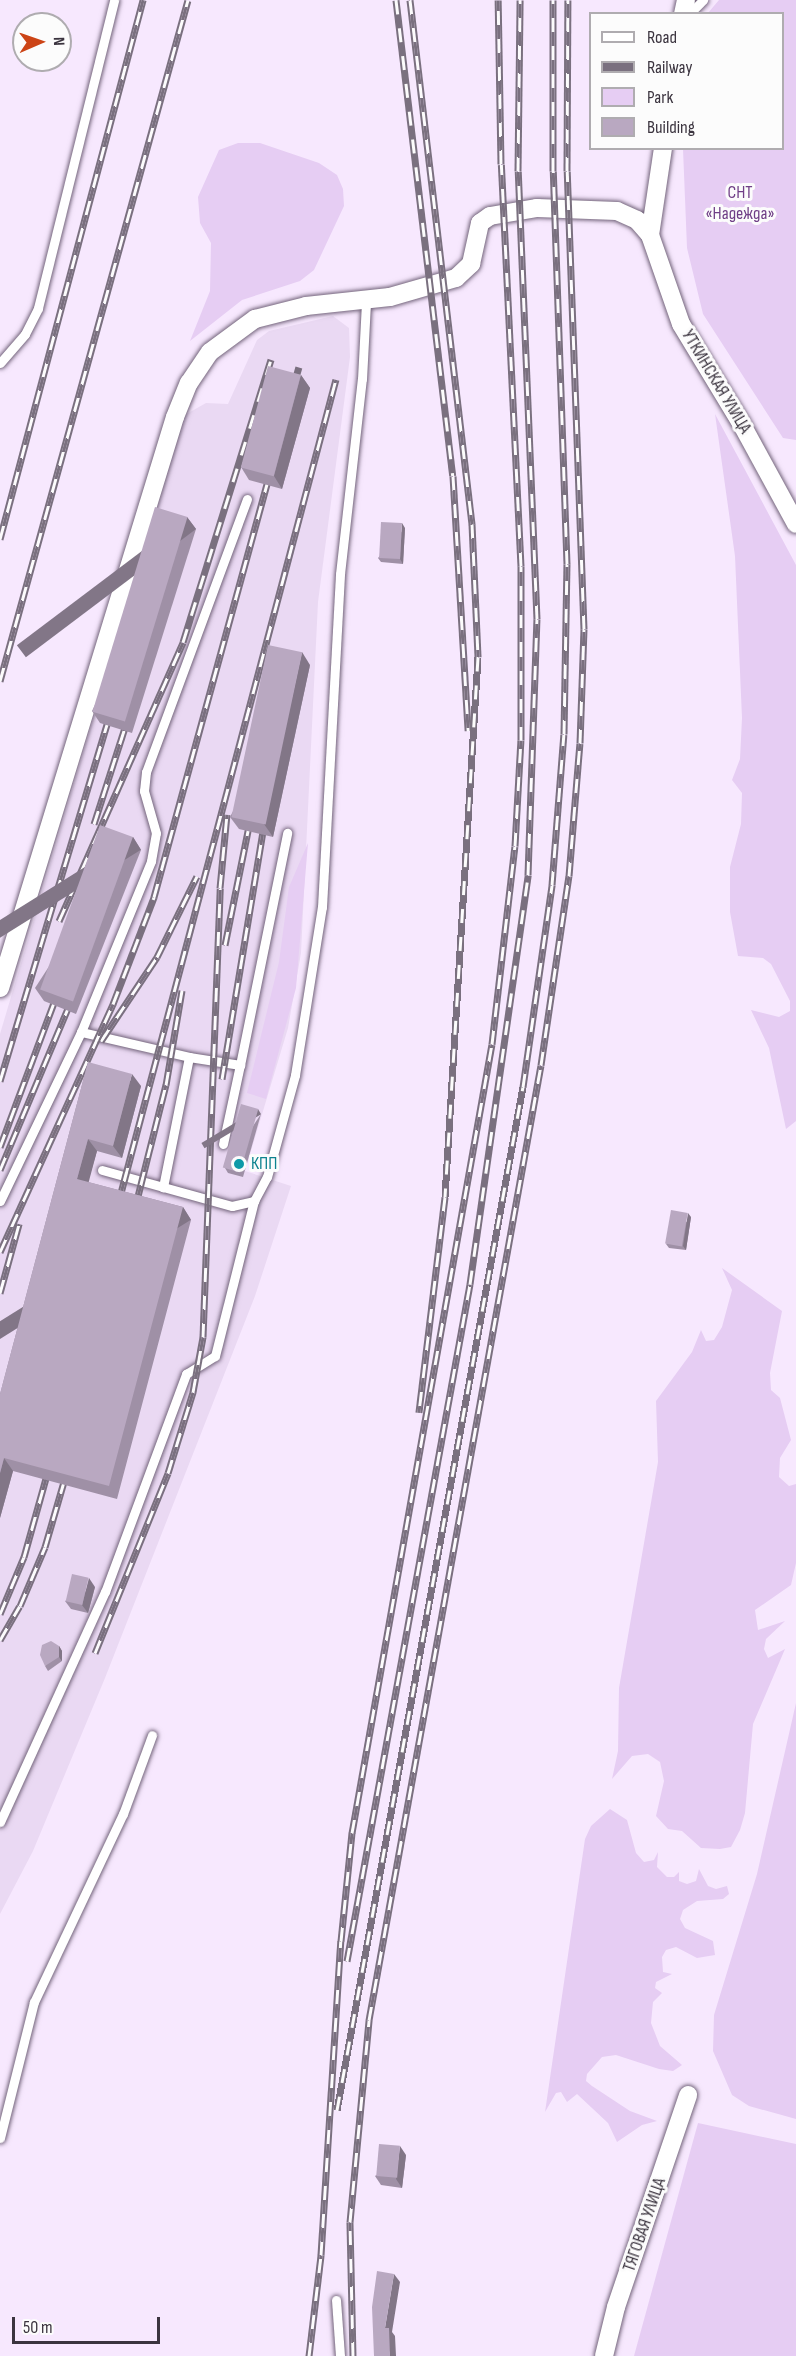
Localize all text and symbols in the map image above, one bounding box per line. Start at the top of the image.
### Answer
north arrow [12,12,72,72]
legend [589,12,784,150]
text: Road [647,27,677,48]
text: N [49,37,68,46]
text: Railway [647,57,692,78]
text: Park [647,87,673,108]
text: Building [647,117,695,138]
park label: СНТ «Надежда» [705,183,775,226]
street label: УТКИНСКАЯ УЛИЦА [676,326,756,438]
place label: КПП [251,1153,277,1175]
marker: КПП [232,1157,246,1171]
street label: ТЯГОВАЯ УЛИЦА [619,2175,671,2275]
scale bar [15,2305,164,2343]
text: 50 m [23,2317,53,2338]

